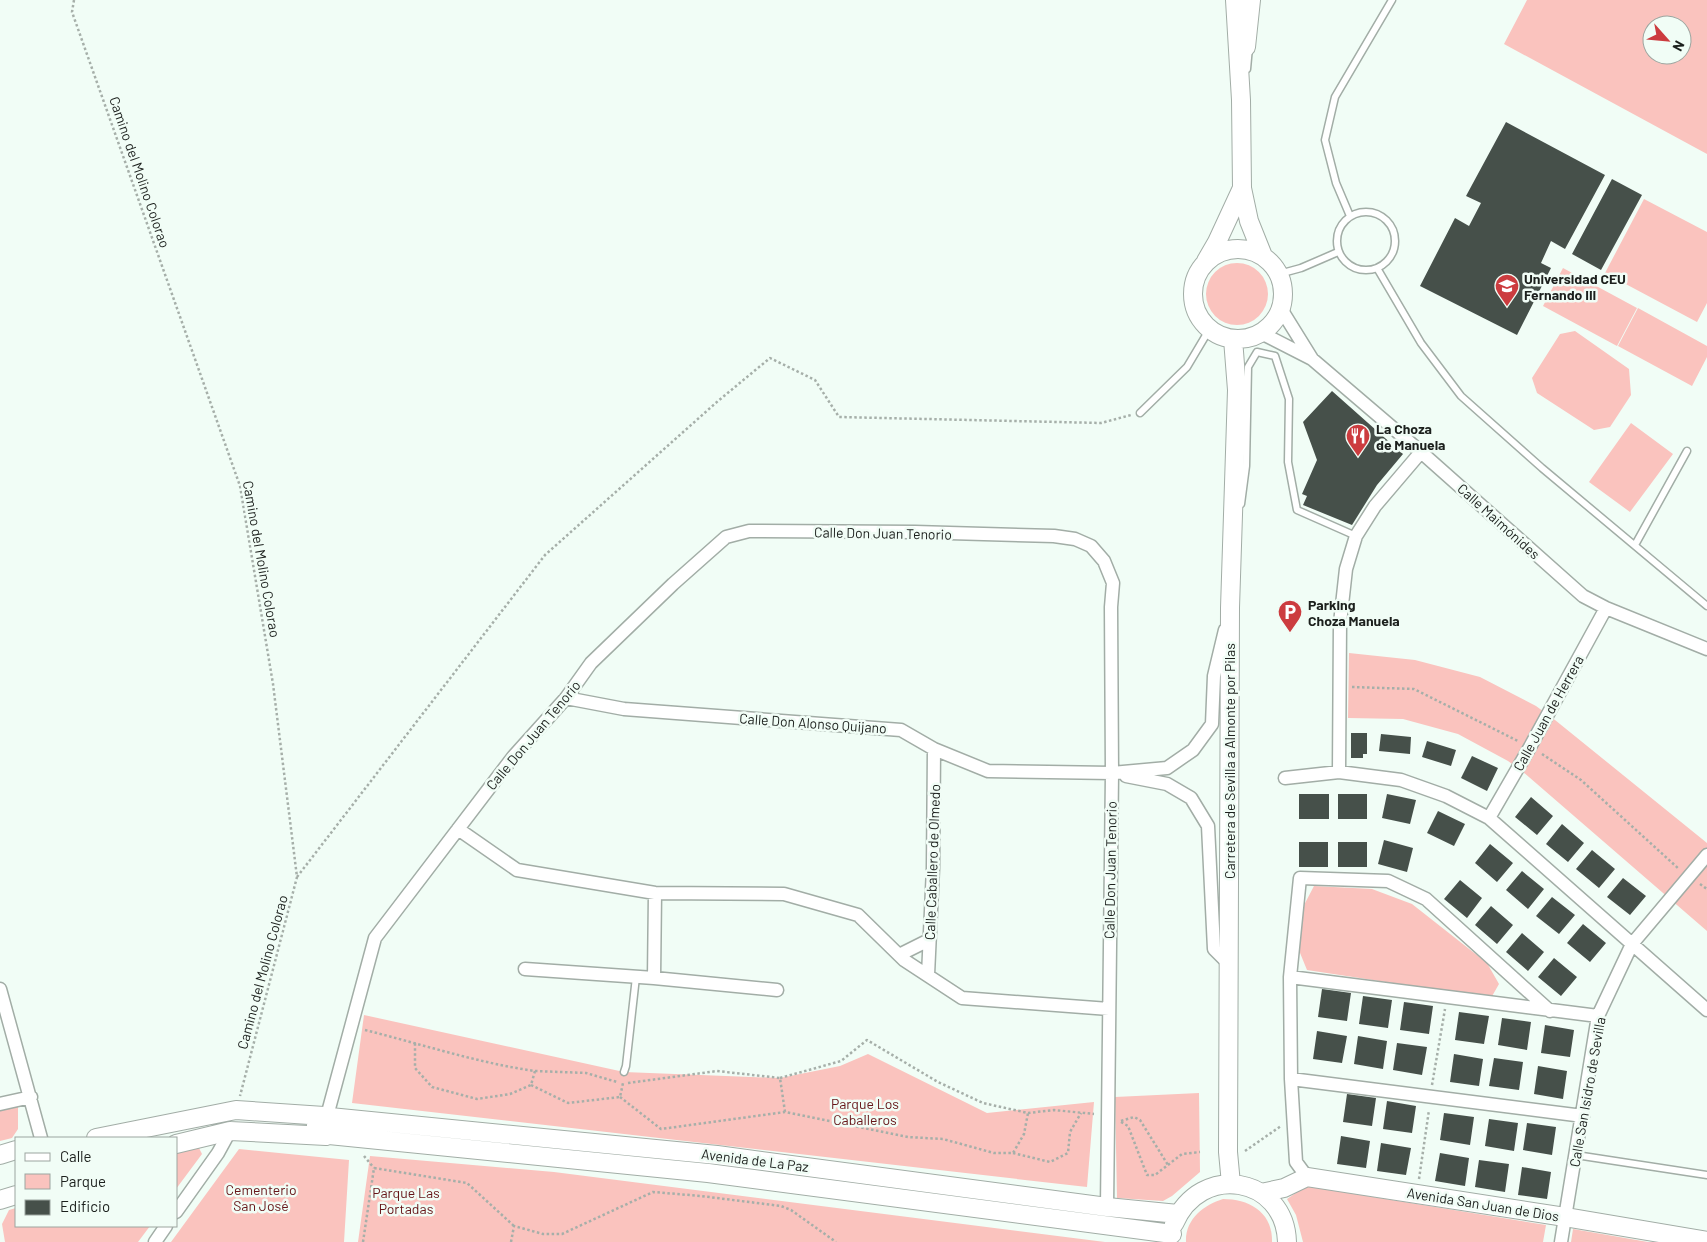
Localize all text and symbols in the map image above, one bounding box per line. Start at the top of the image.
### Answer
north arrow [1642,15,1692,65]
text: N [1669,38,1689,54]
street label: Camino del Molino Colorao [106,94,174,250]
place label: Universidad CEU Fernando III [1524,270,1626,303]
school or university icon: Universidad CEU Fernando III [1494,273,1520,307]
place label: La Choza de Manuela [1376,420,1446,453]
restaurant icon: La Choza de Manuela [1345,423,1371,457]
street label: Camino del Molino Colorao [240,479,284,639]
street label: Calle Maimónides [1454,480,1544,563]
street label: Calle Don Juan Tenorio [814,523,952,543]
place label: Parking Choza Manuela [1308,596,1400,629]
parking icon: Parking Choza Manuela [1277,599,1303,633]
street label: Carretera de Sevilla a Almonte por Pilas [1221,643,1238,879]
street label: Calle Juan de Herrera [1509,652,1587,774]
street label: Calle Don Juan Tenorio [482,677,584,793]
street label: Calle Don Alonso Quijano [739,709,887,737]
street label: Calle Caballero de Olmedo [921,784,943,940]
street label: Calle Don Juan Tenorio [1100,801,1120,939]
street label: Camino del Molino Colorao [233,893,291,1051]
street label: Calle San Isidro de Sevilla [1565,1016,1609,1168]
park label: Parque Los Caballeros [831,1095,899,1128]
legend [15,1137,178,1227]
street label: Avenida de La Paz [700,1145,810,1175]
text: Calle [60,1147,92,1165]
text: Parque [60,1172,106,1190]
park label: Cementerio San José [225,1181,297,1214]
park label: Parque Las Portadas [372,1184,440,1217]
street label: Avenida San Juan de Dios [1406,1184,1561,1224]
text: Edificio [60,1197,110,1215]

